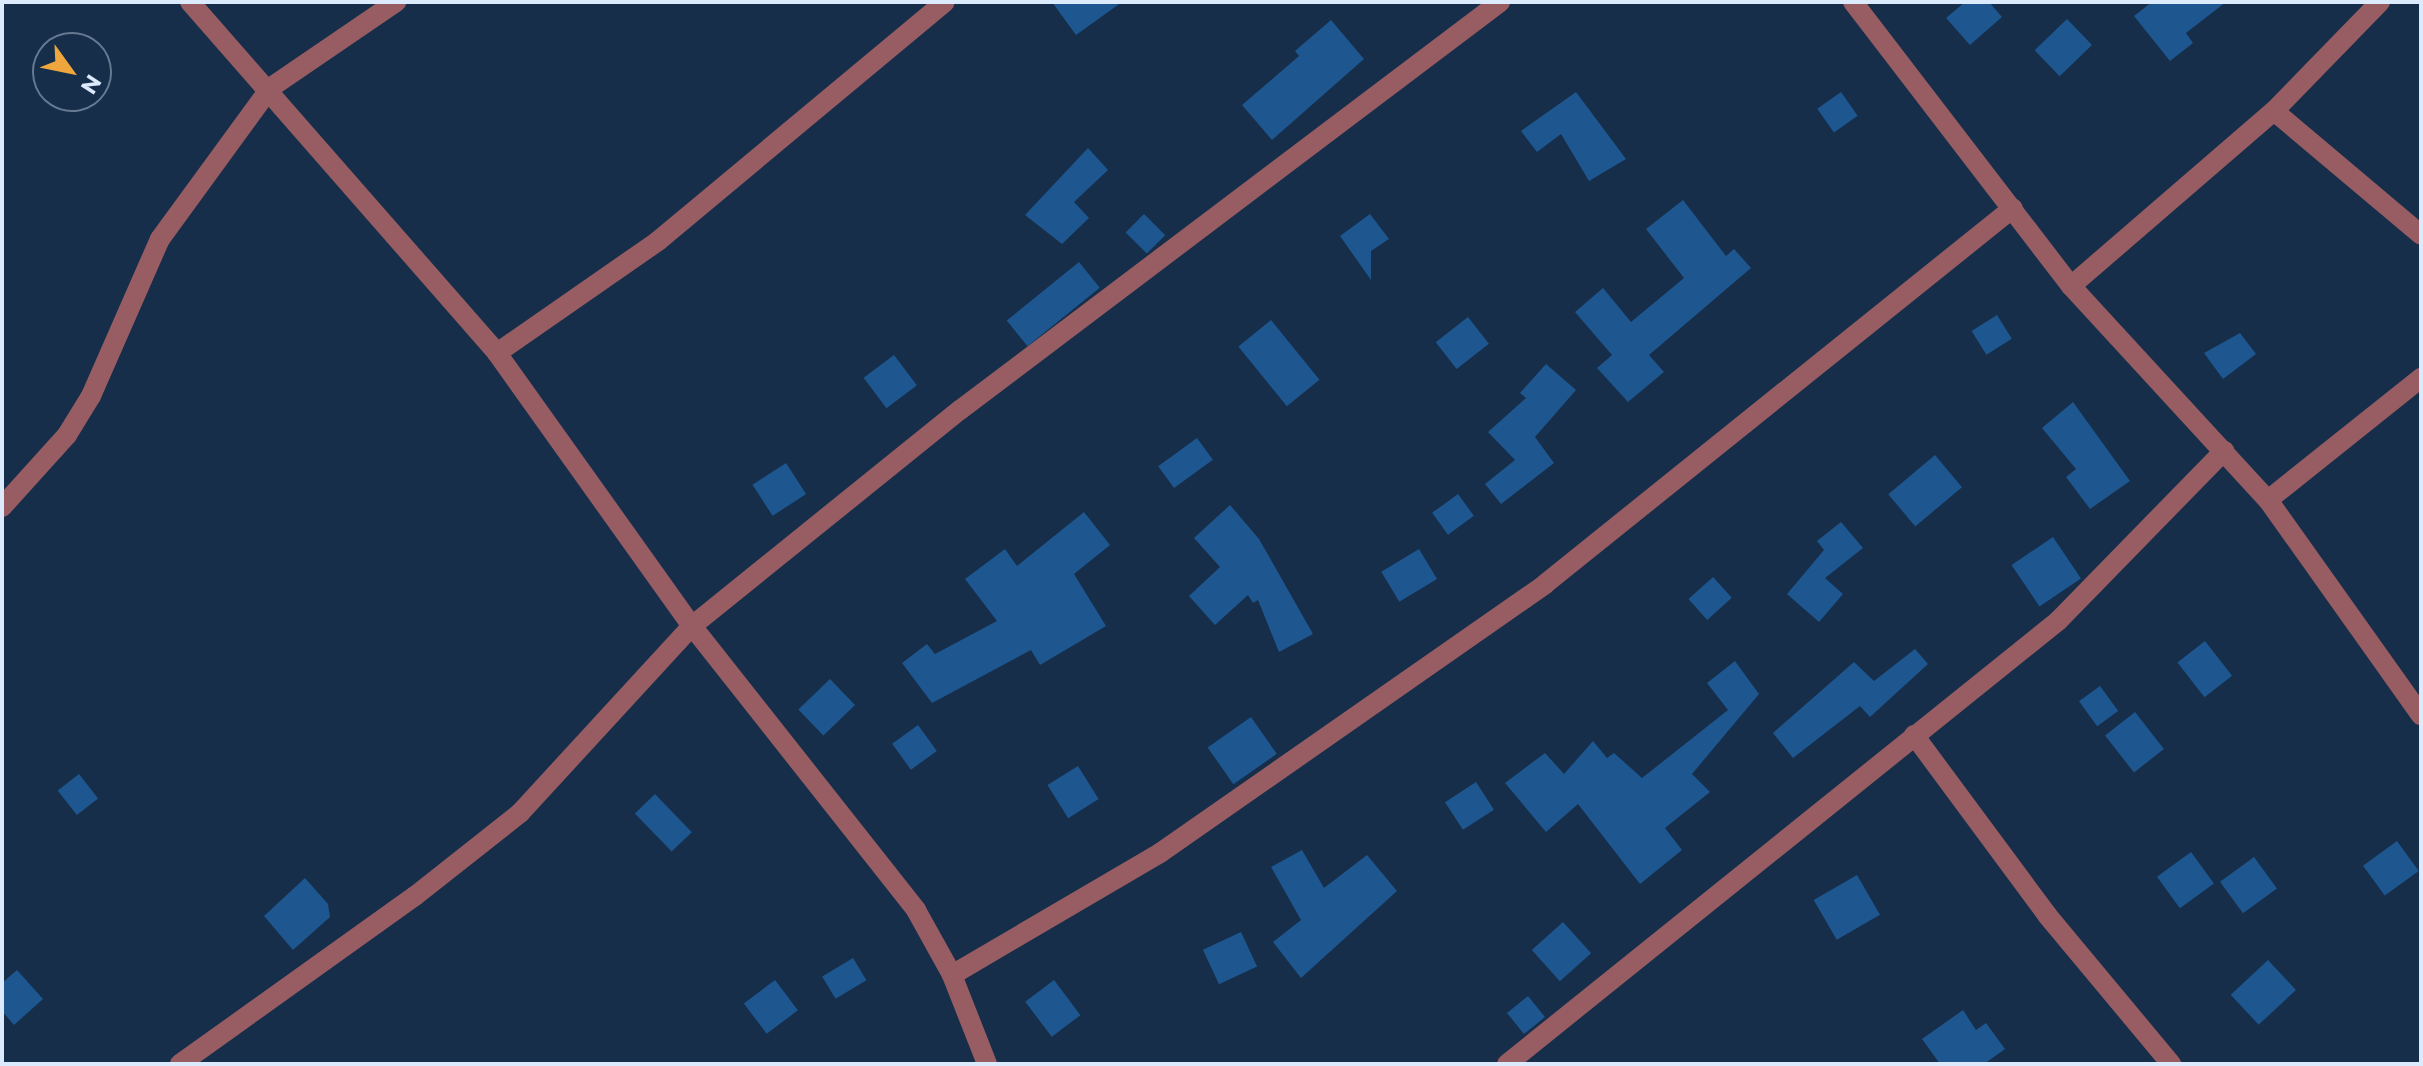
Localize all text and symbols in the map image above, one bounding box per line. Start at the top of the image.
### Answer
north arrow [32,32,112,112]
text: N [75,69,107,99]

